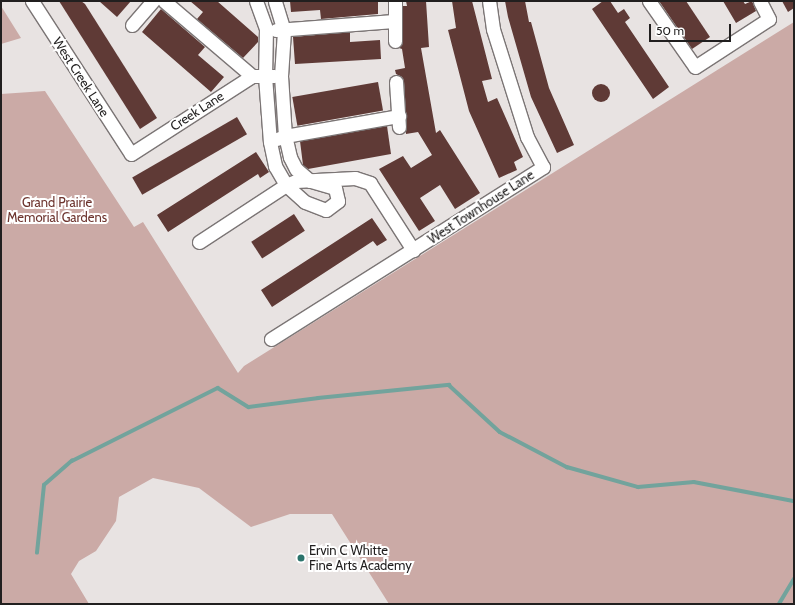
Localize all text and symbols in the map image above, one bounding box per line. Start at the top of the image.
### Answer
scale bar [651,16,733,42]
text: 50 m [656,23,684,38]
street label: West Creek Lane [49,34,113,120]
street label: Creek Lane [167,88,227,134]
street label: West Townhouse Lane [425,167,537,247]
park label: Grand Prairie Memorial Gardens [7,195,107,226]
place label: Ervin C Whitte Fine Arts Academy [309,543,412,574]
marker: Ervin C Whitte Fine Arts Academy [296,553,306,563]

